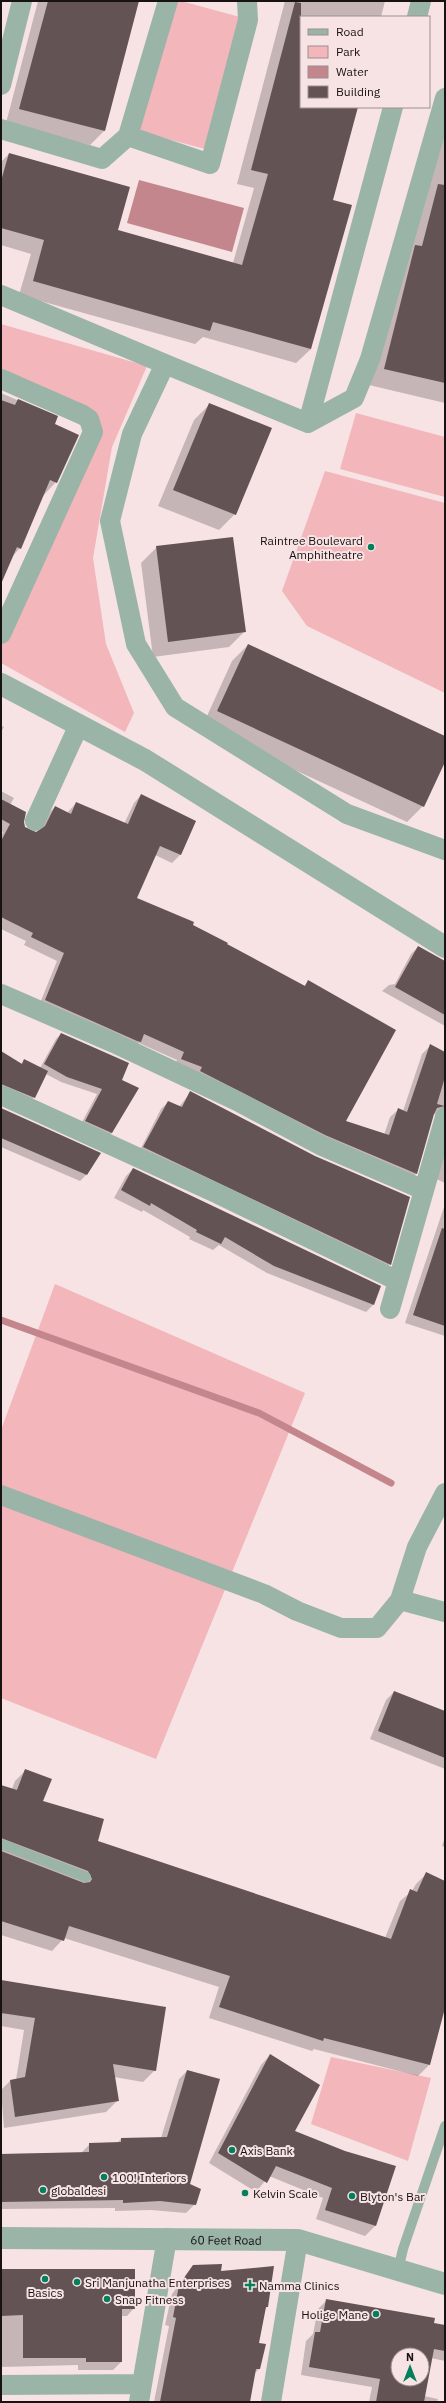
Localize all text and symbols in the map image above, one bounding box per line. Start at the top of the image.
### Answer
legend [300,16,430,108]
text: Road [336,24,364,39]
text: Park [336,44,361,59]
text: Water [336,64,369,79]
text: Building [336,84,381,99]
place label: Raintree Boulevard Amphitheatre [260,533,363,562]
marker: Raintree Boulevard Amphitheatre [366,542,376,552]
place label: Axis Bank [240,2143,294,2158]
marker: Axis Bank [227,2145,237,2155]
place label: 100! Interiors [112,2170,187,2185]
marker: 100! Interiors [99,2172,109,2182]
place label: globaldesi [51,2183,106,2198]
marker: globaldesi [38,2185,48,2195]
place label: Kelvin Scale [253,2186,318,2201]
marker: Kelvin Scale [240,2188,250,2198]
place label: Blyton's Bar [360,2189,425,2204]
marker: Blyton's Bar [347,2191,357,2201]
street label: 60 Feet Road [190,2232,262,2247]
marker: Basics [40,2274,50,2284]
place label: Sri Manjunatha Enterprises [85,2275,230,2290]
marker: Sri Manjunatha Enterprises [72,2277,82,2287]
place label: Namma Clinics [259,2278,340,2293]
marker: Namma Clinics [244,2279,256,2291]
place label: Basics [28,2285,63,2300]
place label: Snap Fitness [115,2292,184,2307]
marker: Snap Fitness [102,2294,112,2304]
place label: Holige Mane [301,2307,368,2322]
marker: Holige Mane [371,2309,381,2319]
north arrow [390,2347,430,2387]
text: N [406,2350,414,2364]

